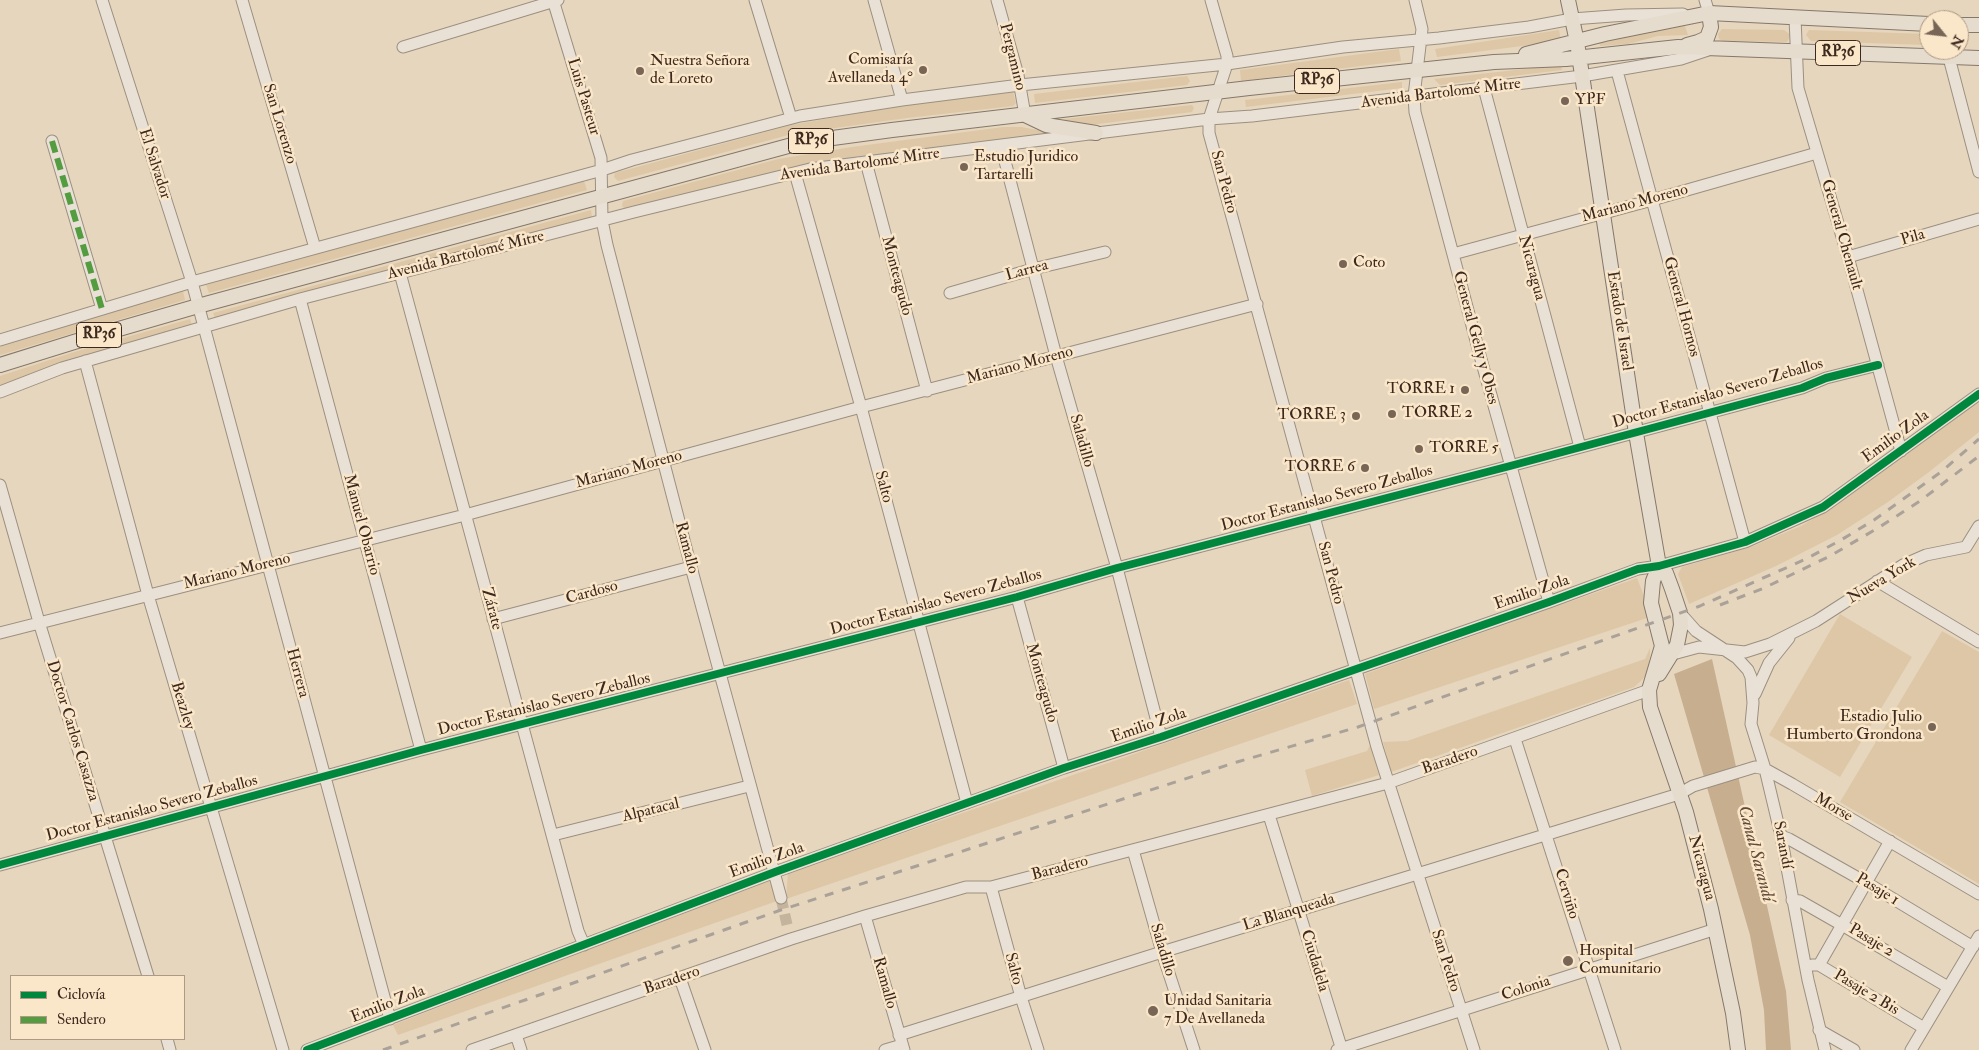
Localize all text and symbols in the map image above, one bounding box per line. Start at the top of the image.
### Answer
north arrow [1919,10,1969,60]
street label: Pergamino [994,21,1030,93]
text: N [1946,32,1967,52]
road number: RP36 [1816,40,1860,66]
place label: Comisaría Avellaneda 4° [828,51,913,89]
place label: Nuestra Señora de Loreto [650,52,750,90]
street label: Luis Pasteur [562,56,604,138]
marker: Comisaría Avellaneda 4° [917,64,929,76]
marker: Nuestra Señora de Loreto [634,65,646,77]
road number: RP36 [1294,68,1340,94]
street label: Avenida Bartolomé Mitre [1360,75,1522,113]
street label: San Lorenzo [258,82,300,166]
place label: YPF [1575,91,1605,111]
marker: YPF [1559,95,1571,107]
street label: El Salvador [134,126,174,202]
road number: RP36 [788,128,834,154]
street label: Avenida Bartolomé Mitre [779,144,941,186]
place label: Estudio Juridico Tartarelli [974,148,1078,186]
street label: San Pedro [1205,149,1241,215]
marker: Estudio Juridico Tartarelli [958,161,970,173]
street label: General Chenault [1816,177,1866,293]
street label: Mariano Moreno [1580,181,1690,227]
street label: Pila [1899,225,1927,251]
street label: Avenida Bartolomé Mitre [386,227,546,285]
street label: Nicaragua [1513,233,1549,303]
street label: Monteagudo [876,234,916,318]
place label: Coto [1353,254,1385,274]
street label: General Hornos [1658,255,1704,359]
street label: Larrea [1004,256,1050,286]
marker: Coto [1337,258,1349,270]
street label: General Gelly y Obes [1448,269,1502,407]
street label: Estado de Israel [1602,270,1636,372]
road number: RP36 [76,322,122,348]
street label: Mariano Moreno [965,343,1075,389]
street label: Doctor Estanislao Severo Zeballos [1610,355,1826,433]
place label: TORRE 1 [1387,380,1455,400]
marker: TORRE 1 [1459,384,1471,396]
place label: TORRE 2 [1402,404,1473,424]
place label: TORRE 3 [1277,406,1346,426]
street label: Emilio Zola [1859,406,1933,468]
marker: TORRE 2 [1386,408,1398,420]
marker: TORRE 3 [1350,410,1362,422]
street label: Saladillo [1064,412,1098,470]
place label: TORRE 5 [1429,439,1499,459]
marker: TORRE 5 [1413,443,1425,455]
street label: Mariano Moreno [574,447,684,493]
place label: TORRE 6 [1284,458,1355,478]
street label: Doctor Estanislao Severo Zeballos [1219,461,1435,537]
marker: TORRE 6 [1359,462,1371,474]
street label: Salto [870,469,896,505]
street label: Manuel Obarrio [338,472,384,578]
street label: Ramallo [670,520,702,576]
street label: San Pedro [1312,540,1348,606]
street label: Mariano Moreno [182,549,292,595]
street label: Nueva York [1844,553,1920,609]
street label: Doctor Estanislao Severo Zeballos [828,565,1044,641]
street label: Emilio Zola [1492,571,1572,615]
street label: Cardoso [564,577,620,609]
street label: Zárate [476,586,506,632]
street label: Monteagudo [1021,641,1061,725]
street label: Herrera [281,646,313,700]
street label: Doctor Carlos Casazza [41,658,103,804]
street label: Doctor Estanislao Severo Zeballos [436,669,652,741]
street label: Beazley [166,680,198,732]
street label: Emilio Zola [1109,704,1189,748]
place label: Estadio Julio Humberto Grondona [1786,708,1922,746]
marker: Estadio Julio Humberto Grondona [1926,721,1938,733]
street label: Baradero [1420,743,1480,779]
street label: Doctor Estanislao Severo Zeballos [44,771,260,847]
street label: Morse [1810,789,1856,827]
street label: Alpatacal [621,795,681,827]
water label: Canal Sarandí [1732,804,1778,904]
street label: Sarandí [1768,819,1796,871]
street label: Nicaragua [1683,833,1719,903]
street label: Emilio Zola [727,839,807,883]
street label: Baradero [1030,852,1090,886]
street label: Cerviño [1549,867,1583,921]
street label: Pasaje 1 [1852,870,1902,910]
street label: La Blanqueada [1241,890,1337,936]
street label: Pasaje 2 [1845,920,1897,962]
street label: Saladillo [1145,921,1179,979]
street label: Ciudadela [1295,928,1333,994]
street label: San Pedro [1426,928,1464,994]
place label: Hospital Comunitario [1579,942,1661,980]
street label: Salto [1000,951,1026,987]
marker: Hospital Comunitario [1561,954,1575,968]
street label: Ramallo [867,955,901,1011]
street label: Baradero [642,963,702,999]
street label: Pasaje 2 Bis [1830,966,1902,1020]
street label: Colonia [1499,972,1553,1006]
legend [10,975,185,1040]
street label: Emilio Zola [348,982,428,1028]
text: Ciclovía [57,985,105,1004]
place label: Unidad Sanitaria 7 De Avellaneda [1164,992,1272,1030]
marker: Unidad Sanitaria 7 De Avellaneda [1146,1004,1160,1018]
text: Sendero [57,1010,106,1029]

